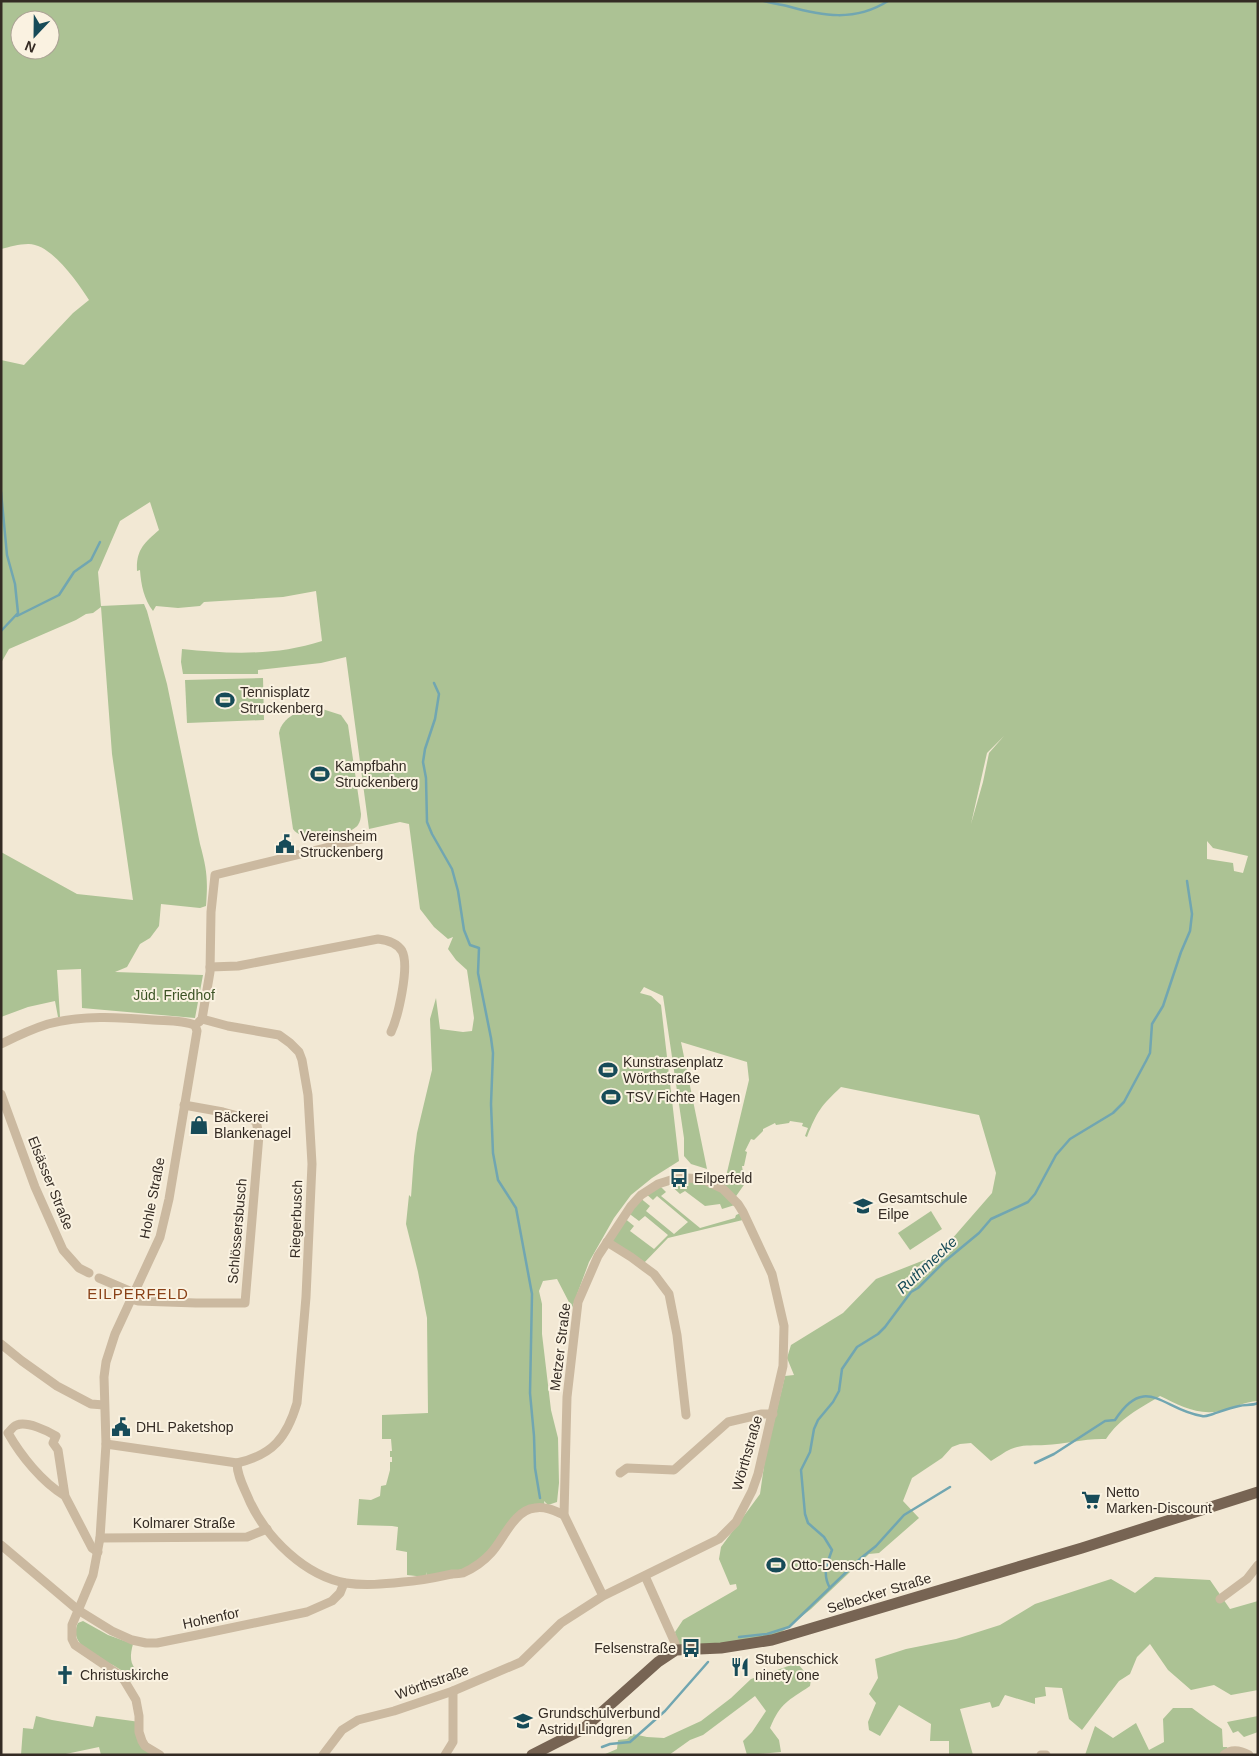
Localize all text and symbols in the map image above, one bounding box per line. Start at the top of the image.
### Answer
north arrow [10,10,60,60]
text: N [22,38,38,56]
place label: Tennisplatz Struckenberg [240,684,323,716]
sports icon: Tennisplatz Struckenberg [214,689,236,711]
place label: Kampfbahn Struckenberg [335,758,418,790]
sports icon: Kampfbahn Struckenberg [309,763,331,785]
place label: Vereinsheim Struckenberg [300,828,383,860]
public building icon: Vereinsheim Struckenberg [274,833,296,855]
park label: Jüd. Friedhof [133,987,215,1003]
place label: Kunstrasenplatz Wörthstraße [623,1054,723,1086]
sports icon: Kunstrasenplatz Wörthstraße [597,1059,619,1081]
sports icon: TSV Fichte Hagen [600,1086,622,1108]
place label: TSV Fichte Hagen [626,1089,740,1105]
place label: Bäckerei Blankenagel [214,1109,291,1141]
shop icon: Bäckerei Blankenagel [188,1114,210,1136]
street label: Elsässer Straße [25,1134,77,1232]
street label: Hohle Straße [136,1156,168,1240]
bus stop icon: Eilperfeld [668,1167,690,1189]
place label: Eilperfeld [694,1170,752,1186]
street label: Schlössersbusch [224,1178,250,1284]
street label: Riegerbusch [287,1179,305,1259]
place label: Gesamtschule Eilpe [878,1190,968,1222]
school or university icon: Gesamtschule Eilpe [852,1195,874,1217]
water label: Ruthmecke [893,1233,960,1297]
district label: EILPERFELD [87,1285,189,1302]
street label: Metzer Straße [547,1302,573,1392]
street label: Wörthstraße [729,1414,765,1492]
public building icon: DHL Paketshop [110,1416,132,1438]
place label: DHL Paketshop [136,1419,234,1435]
place label: Netto Marken-Discount [1106,1484,1212,1516]
supermarket icon: Netto Marken-Discount [1080,1489,1102,1511]
street label: Kolmarer Straße [133,1515,236,1531]
sports icon: Otto-Densch-Halle [765,1554,787,1576]
place label: Otto-Densch-Halle [791,1557,906,1573]
street label: Selbecker Straße [825,1569,933,1616]
street label: Hohenfor [181,1604,241,1632]
bus stop icon: Felsenstraße [680,1637,702,1659]
place label: Felsenstraße [594,1640,676,1656]
place label: Stubenschick ninety one [755,1651,839,1683]
restaurant icon: Stubenschick ninety one [729,1656,751,1678]
street label: Wörthstraße [393,1661,471,1703]
church icon: Christuskirche [54,1664,76,1686]
place label: Christuskirche [80,1667,169,1683]
place label: Grundschulverbund Astrid Lindgren [538,1705,660,1737]
school or university icon: Grundschulverbund Astrid Lindgren [512,1710,534,1732]

